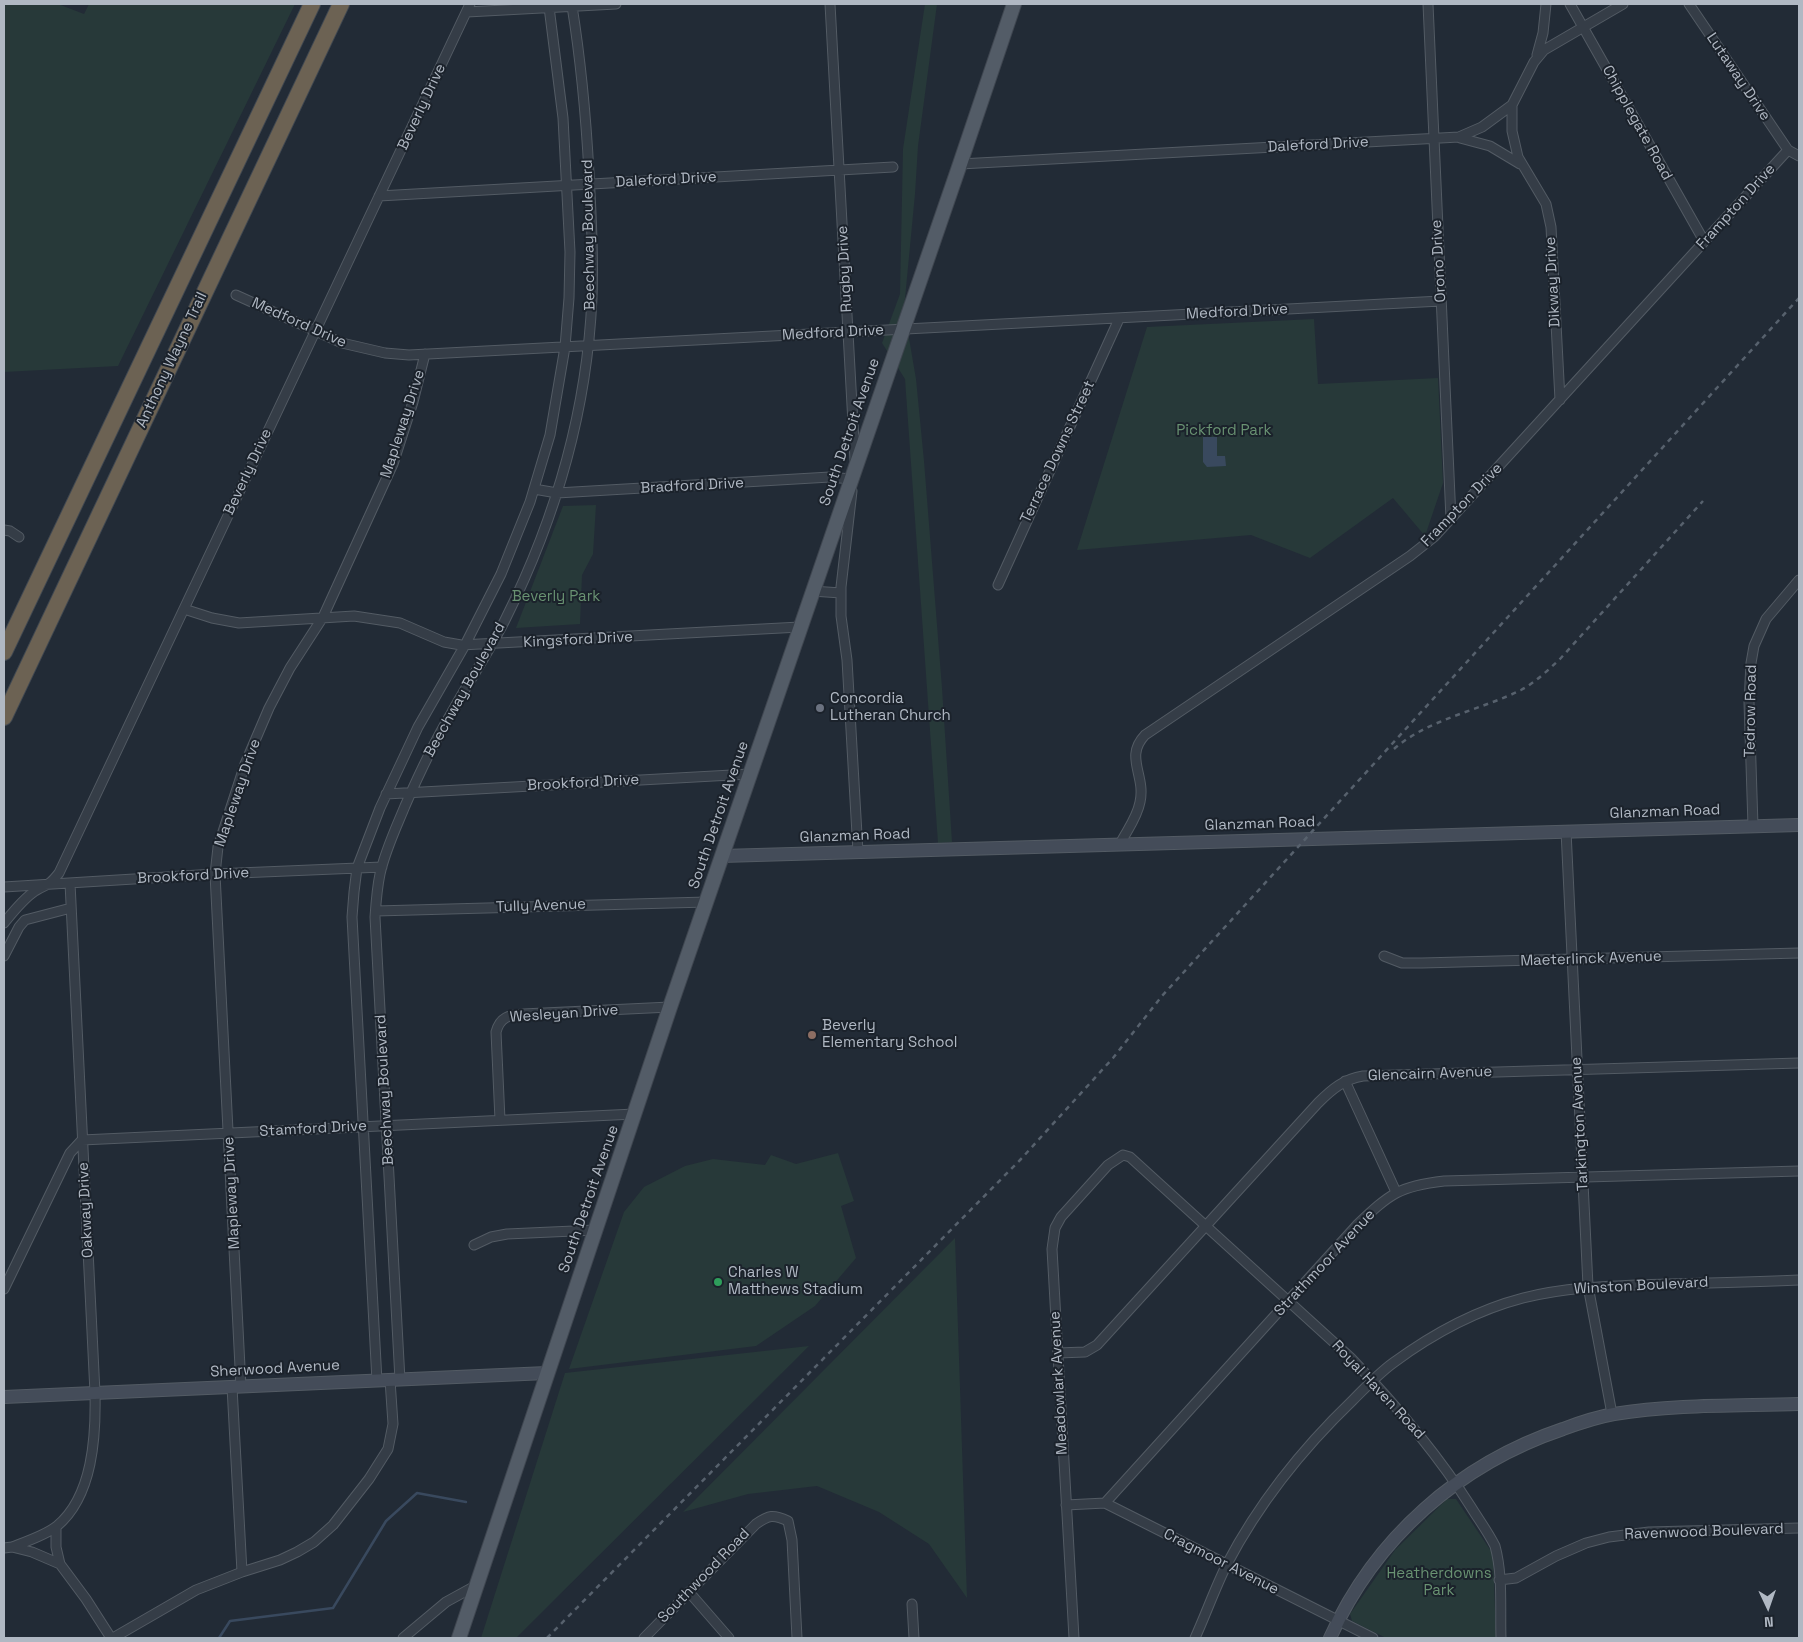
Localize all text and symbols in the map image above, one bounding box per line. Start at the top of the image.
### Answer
street label: Lutaway Drive [1702,30,1774,124]
street label: Beverly Drive [394,61,450,153]
street label: Chipplegate Road [1598,63,1676,183]
street label: Daleford Drive [1267,133,1369,157]
street label: Beechway Boulevard [579,159,599,311]
street label: Frampton Drive [1693,160,1779,254]
street label: Daleford Drive [615,168,717,192]
street label: Orono Drive [1428,219,1450,303]
street label: Rugby Drive [834,225,856,313]
street label: Dikway Drive [1542,236,1564,328]
street label: Anthony Wayne Trail [133,289,211,431]
street label: Medford Drive [249,294,349,352]
street label: Medford Drive [1186,300,1288,324]
street label: Medford Drive [782,321,884,345]
street label: South Detroit Avenue [816,356,884,508]
street label: Mapleway Drive [377,368,429,480]
street label: Terrace Downs Street [1017,378,1099,526]
park label: Pickford Park [1176,422,1272,440]
street label: Beverly Drive [220,426,276,518]
street label: Frampton Drive [1418,459,1506,551]
street label: Bradford Drive [640,474,744,498]
park label: Beverly Park [512,588,600,606]
street label: Beechway Boulevard [420,619,510,761]
street label: Kingsford Drive [523,628,633,652]
street label: Tedrow Road [1741,664,1761,758]
place label: Concordia Lutheran Church [830,690,951,725]
marker: Concordia Lutheran Church [814,702,826,714]
street label: Mapleway Drive [211,737,265,849]
street label: South Detroit Avenue [685,739,753,891]
street label: Brookford Drive [526,771,640,795]
street label: Glanzman Road [1609,801,1721,823]
street label: Glanzman Road [1204,813,1316,835]
street label: Glanzman Road [799,825,911,847]
street label: Brookford Drive [136,864,250,888]
street label: Tully Avenue [496,895,586,917]
street label: Maeterlinck Avenue [1520,948,1662,970]
street label: Wesleyan Drive [509,1001,619,1027]
street label: Beechway Boulevard [372,1014,398,1166]
place label: Beverly Elementary School [822,1017,958,1052]
marker: Beverly Elementary School [806,1029,818,1041]
street label: Tarkington Avenue [1567,1056,1593,1192]
street label: Glencairn Avenue [1367,1063,1493,1085]
street label: Stamford Drive [259,1117,367,1141]
street label: South Detroit Avenue [555,1123,623,1275]
street label: Mapleway Drive [220,1136,244,1250]
street label: Oakway Drive [74,1162,98,1258]
street label: Strathmoor Avenue [1271,1206,1379,1320]
place label: Charles W Matthews Stadium [728,1264,863,1299]
street label: Winston Boulevard [1573,1273,1709,1299]
marker: Charles W Matthews Stadium [712,1276,724,1288]
street label: Meadowlark Avenue [1046,1311,1072,1455]
street label: Royal Haven Road [1328,1337,1428,1443]
street label: Sherwood Avenue [210,1357,340,1381]
street label: Ravenwood Boulevard [1624,1520,1784,1544]
street label: Southwood Road [654,1525,754,1627]
street label: Cragmoor Avenue [1160,1525,1282,1599]
park label: Heatherdowns Park [1386,1565,1492,1600]
north arrow [1743,1582,1793,1632]
text: N [1764,1613,1774,1631]

